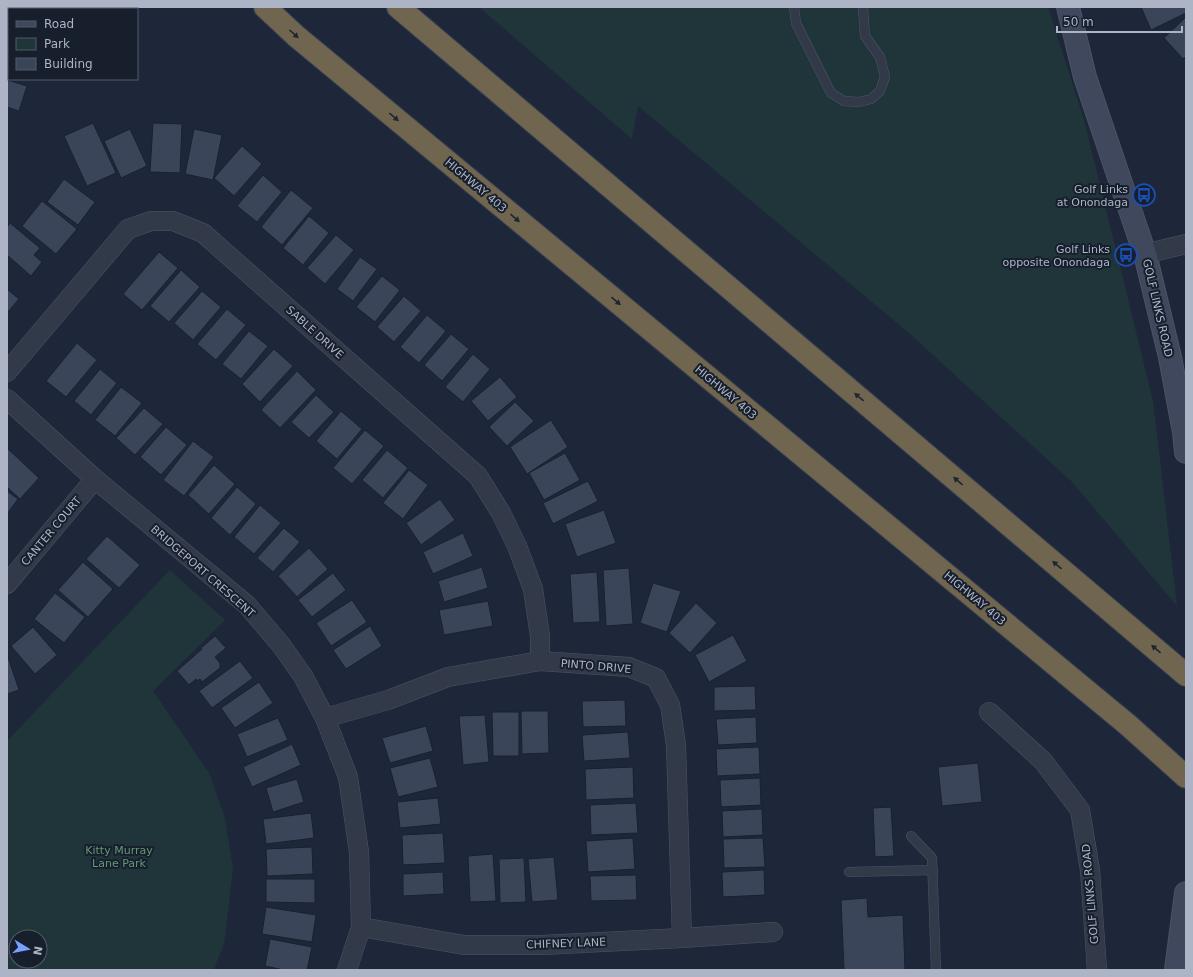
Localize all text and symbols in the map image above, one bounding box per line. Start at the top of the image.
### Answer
legend [8,8,138,80]
scale bar [1057,8,1182,34]
text: 50 m [1063,15,1094,29]
text: Road [44,17,74,31]
one-way arrow [289,29,299,38]
text: Park [44,37,70,51]
text: Building [44,57,93,71]
one-way arrow [388,112,399,121]
street label: HIGHWAY 403 [442,156,509,215]
bus stop icon: Golf Links at Onondaga [1131,182,1157,208]
place label: Golf Links at Onondaga [1057,183,1128,209]
one-way arrow [510,213,521,222]
bus stop icon: Golf Links opposite Onondaga [1113,242,1139,268]
place label: Golf Links opposite Onondaga [1002,243,1110,269]
street label: GOLF LINKS ROAD [1140,258,1175,359]
one-way arrow [610,296,621,305]
street label: SABLE DRIVE [283,303,346,362]
street label: HIGHWAY 403 [692,363,759,422]
one-way arrow [853,393,864,402]
one-way arrow [953,477,963,486]
street label: CANTER COURT [19,494,84,569]
street label: BRIDGEPORT CRESCENT [148,523,258,620]
one-way arrow [1052,561,1062,570]
street label: HIGHWAY 403 [941,569,1008,628]
one-way arrow [1151,645,1162,654]
street label: PINTO DRIVE [560,657,632,676]
street label: GOLF LINKS ROAD [1080,843,1101,945]
park label: Kitty Murray Lane Park [85,844,153,870]
north arrow [8,929,48,969]
street label: CHIFNEY LANE [526,936,606,951]
text: N [30,945,45,956]

